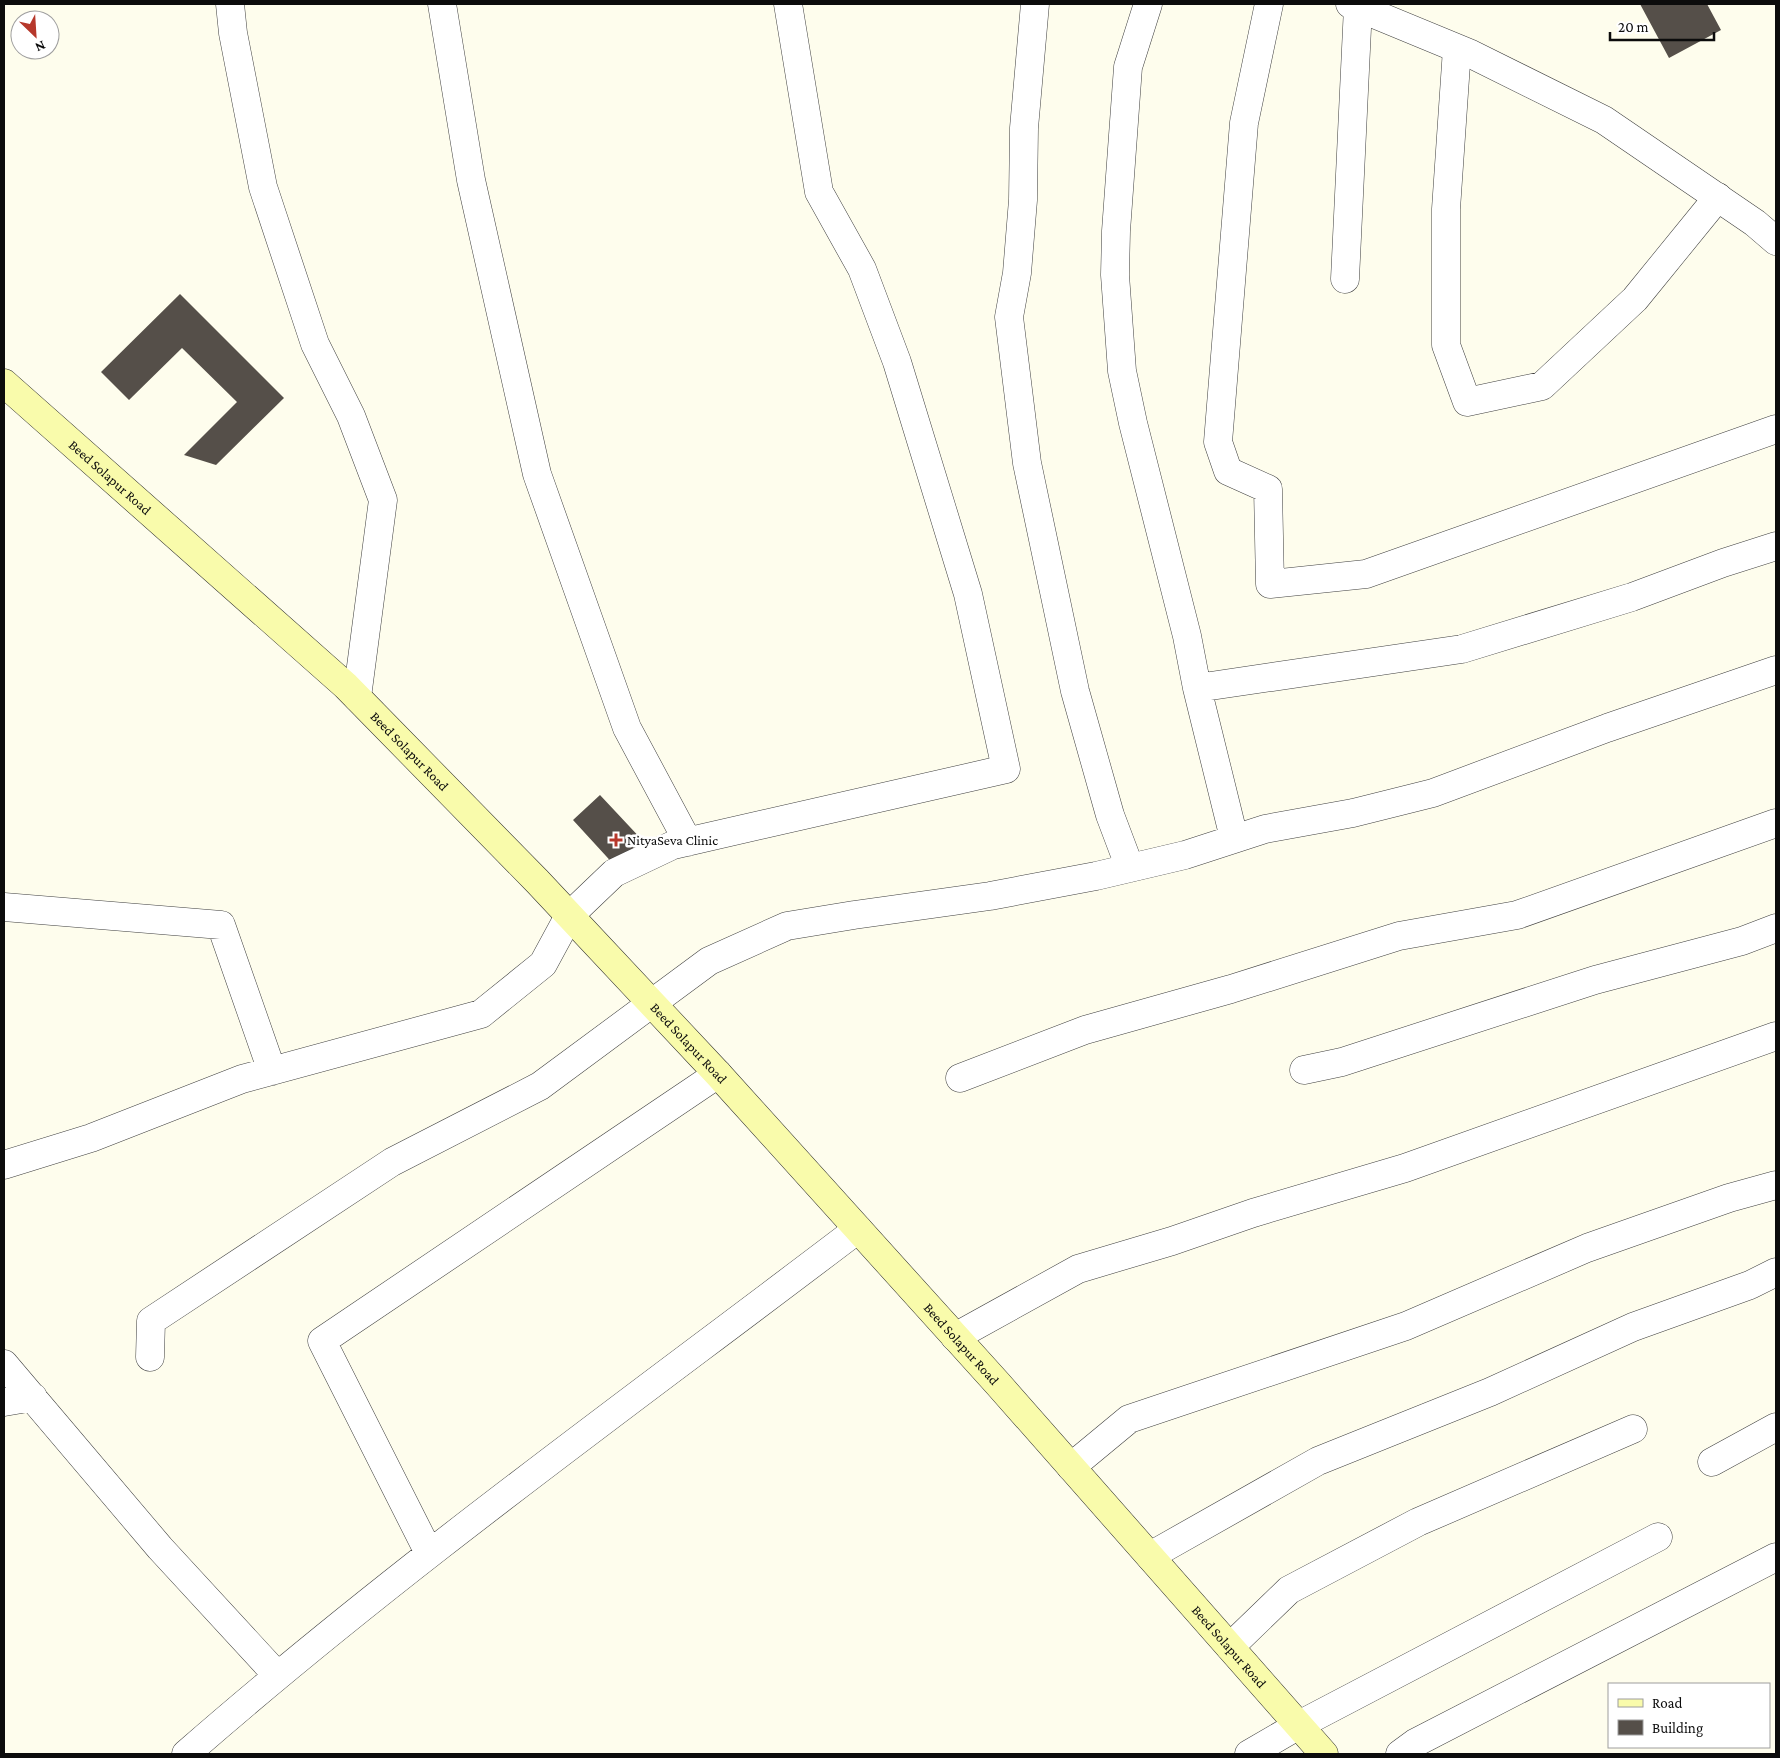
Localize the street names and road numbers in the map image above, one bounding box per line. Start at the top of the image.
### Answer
street label: Beed Solapur Road [66,437,155,518]
street label: Beed Solapur Road [367,708,452,794]
street label: Beed Solapur Road [647,999,731,1087]
street label: Beed Solapur Road [921,1300,1003,1388]
street label: Beed Solapur Road [1189,1602,1270,1691]

